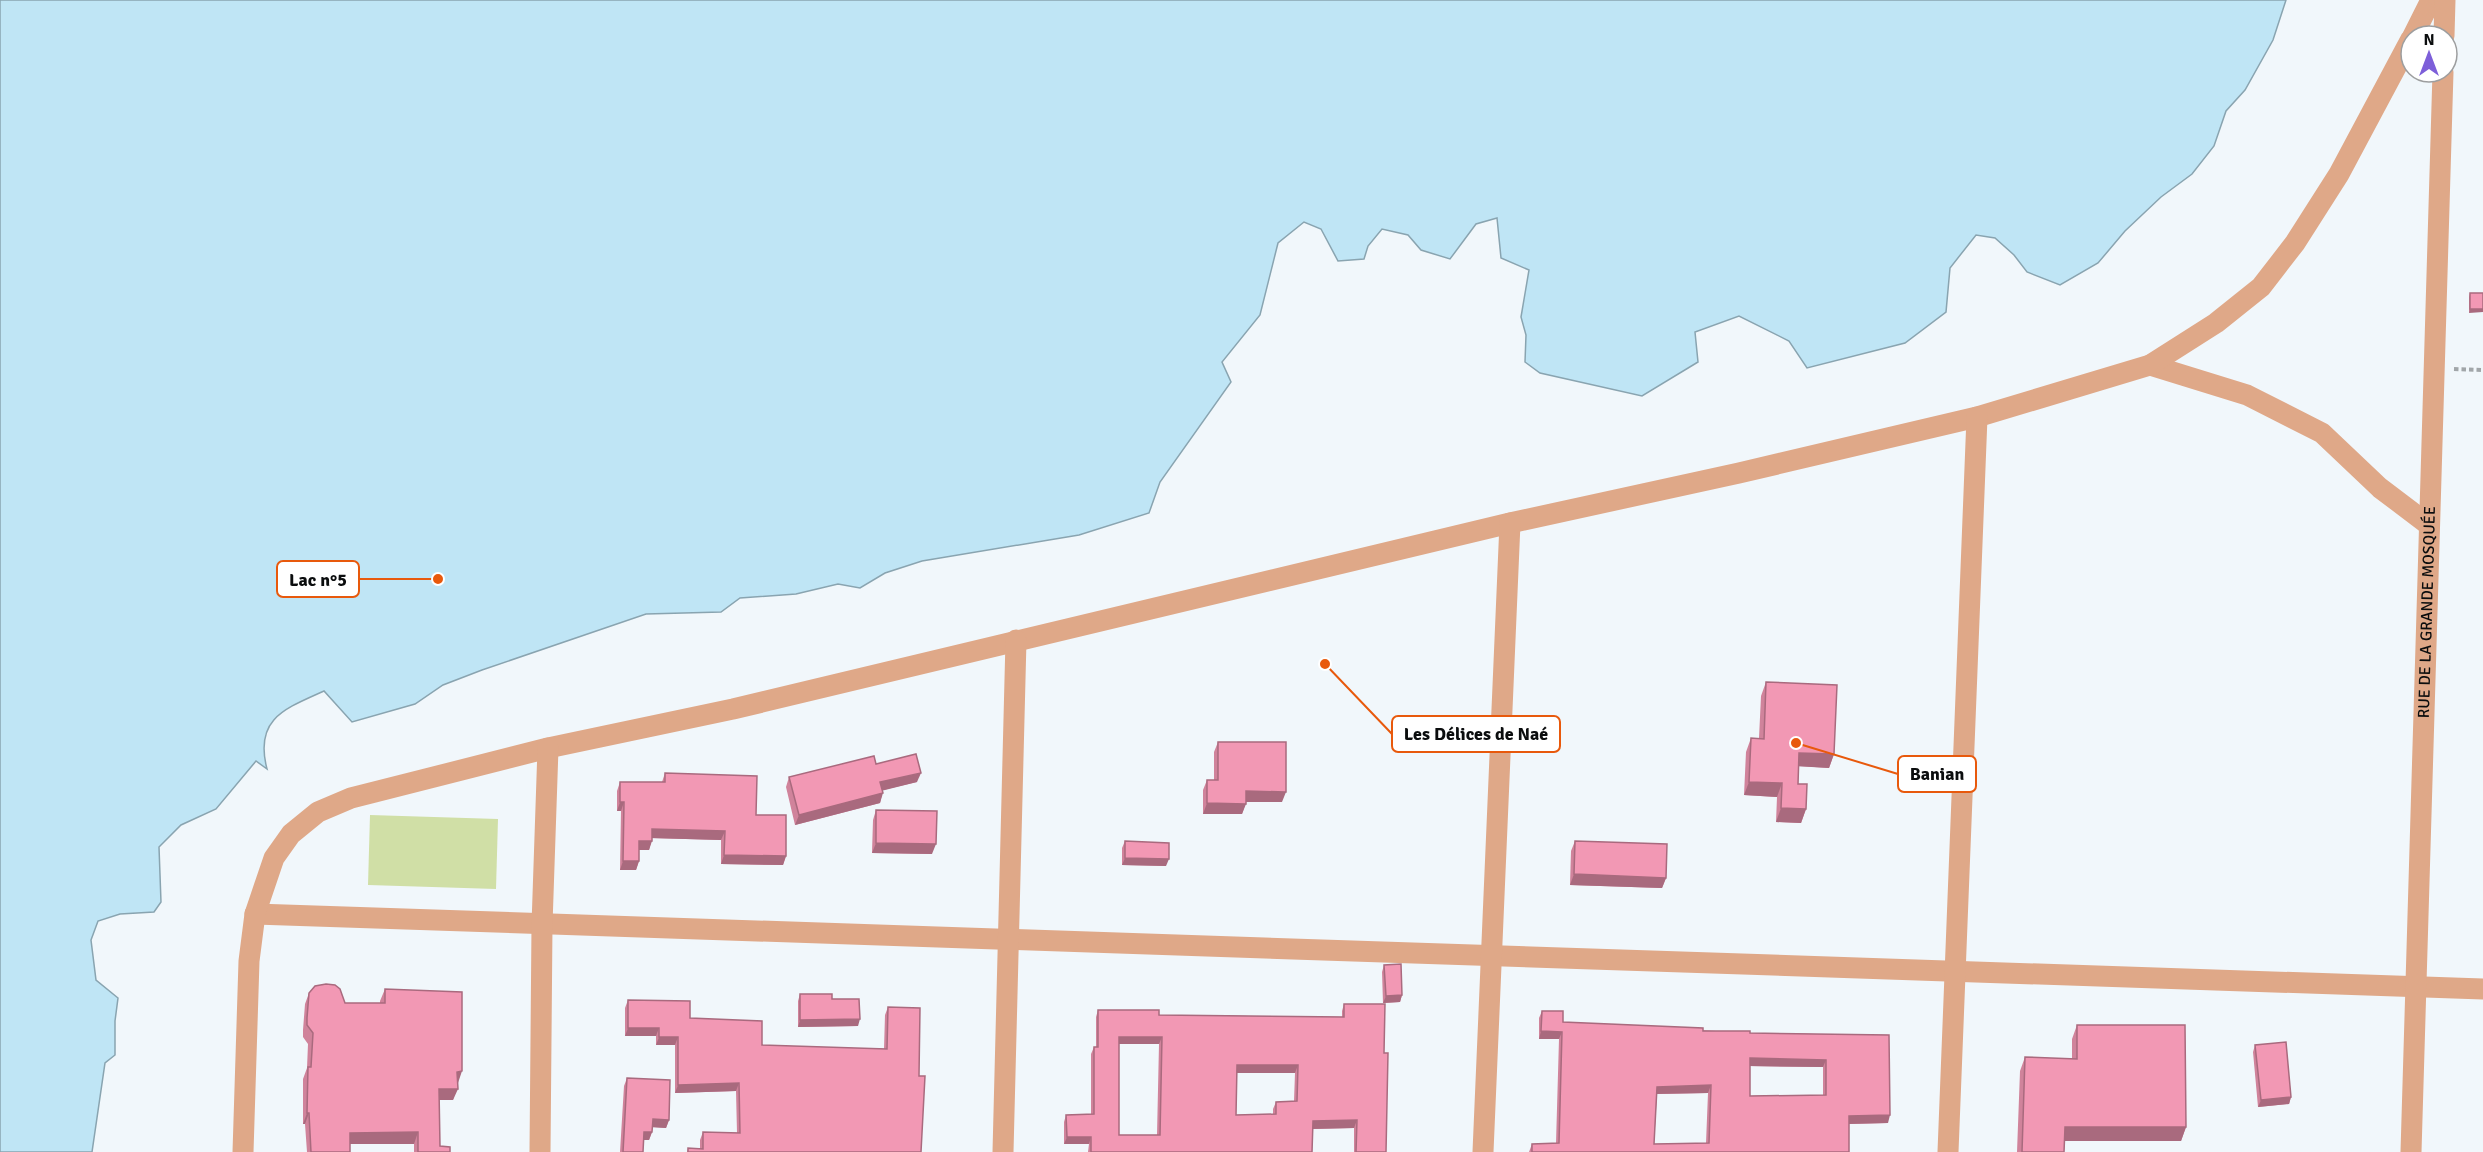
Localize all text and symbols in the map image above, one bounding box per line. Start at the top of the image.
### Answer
north arrow [2399,24,2459,84]
text: N [2423,30,2435,50]
street label: RUE DE LA GRANDE MOSQUÉE [2414,506,2440,719]
callout: Lac n°5 [277,561,359,597]
text: Lac n°5 [289,569,347,591]
callout: Les Délices de Naé [1392,716,1560,752]
text: Les Délices de Naé [1404,723,1548,745]
callout: Banian [1898,756,1976,792]
text: Banian [1910,763,1964,785]

